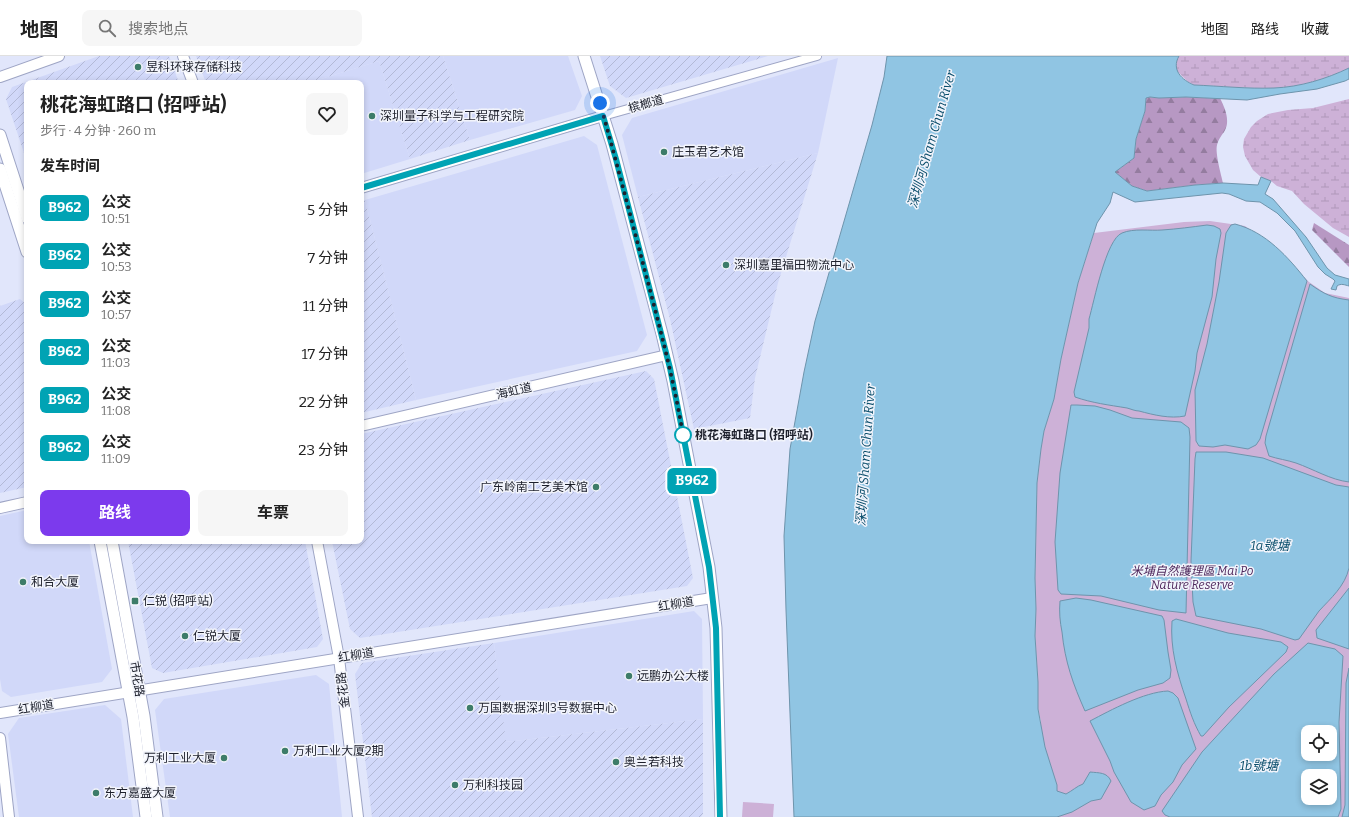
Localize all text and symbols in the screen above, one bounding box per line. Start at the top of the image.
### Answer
search box [82,10,362,46]
icon: search [96,17,118,39]
text: 地图 [20,18,58,41]
text: 搜索地点 [128,20,188,38]
text: 地图 [1201,21,1229,38]
text: 路线 [1251,21,1279,38]
text: 收藏 [1301,21,1329,38]
place label: 昱科环球存储科技 [146,60,242,74]
marker: 昱科环球存储科技 [133,62,143,72]
water label: 深圳河 Sham Chun River [905,68,958,209]
street label: 槟榔道 [627,92,665,116]
text: 桃花海虹路口 (招呼站) [40,93,226,116]
button: heart [306,93,348,135]
your location [590,93,610,113]
place label: 深圳量子科学与工程研究院 [380,109,524,123]
marker: 深圳量子科学与工程研究院 [367,111,377,121]
text: 步行 · 4 分钟 · 260 m [40,123,156,138]
place label: 庄玉君艺术馆 [672,145,744,159]
marker: 庄玉君艺术馆 [659,147,669,157]
text: 发车时间 [40,157,100,175]
text: 公交 [101,193,131,211]
text: B962 [48,199,81,216]
text: 5 分钟 [307,201,348,219]
text: 10:51 [101,211,130,226]
text: 公交 [101,241,131,259]
text: B962 [48,247,81,264]
text: 7 分钟 [307,249,348,267]
place label: 深圳嘉里福田物流中心 [734,258,854,272]
text: 10:53 [101,259,132,274]
marker: 深圳嘉里福田物流中心 [721,260,731,270]
text: 公交 [101,289,131,307]
text: B962 [48,295,81,312]
text: 11 分钟 [303,297,348,315]
text: 10:57 [101,307,131,322]
text: 公交 [101,337,131,355]
text: B962 [48,343,81,360]
text: 17 分钟 [302,345,348,363]
text: 11:03 [101,355,130,370]
street label: 海虹道 [495,380,533,402]
water label: 深圳河 Sham Chun River [853,383,878,526]
text: 公交 [101,385,131,403]
text: B962 [48,391,81,408]
text: 22 分钟 [299,393,348,411]
text: 11:08 [101,403,131,418]
marker: 桃花海虹路口 (招呼站) [674,426,692,444]
place label: 桃花海虹路口 (招呼站) [695,427,813,442]
text: 公交 [101,433,131,451]
text: B962 [48,439,81,456]
text: 23 分钟 [298,441,348,459]
text: 11:09 [101,451,131,466]
line badge: B962 [664,468,720,494]
text: B962 [675,472,709,489]
place label: 广东岭南工艺美术馆 [480,480,588,494]
marker: 广东岭南工艺美术馆 [591,482,601,492]
button: 路线 [40,490,190,536]
button: 车票 [198,490,348,536]
water label: 1a號塘 [1251,538,1291,553]
park label: 米埔自然護理區 Mai Po Nature Reserve [1131,564,1254,592]
place label: 和合大厦 [31,575,79,589]
marker: 和合大厦 [18,577,28,587]
place label: 仁锐 (招呼站) [143,593,213,608]
street label: 红柳道 [657,594,695,614]
marker: 仁锐 (招呼站) [130,596,140,606]
place label: 仁锐大厦 [193,629,241,643]
marker: 仁锐大厦 [180,631,190,641]
street label: 红柳道 [337,645,375,665]
street label: 市花路 [127,660,147,698]
place label: 远鹏办公大楼 [637,669,709,683]
street label: 金花路 [334,671,352,709]
marker: 远鹏办公大楼 [624,671,634,681]
street label: 红柳道 [17,697,55,717]
place label: 万国数据深圳3号数据中心 [478,701,617,715]
marker: 万国数据深圳3号数据中心 [465,703,475,713]
map controls [1301,725,1337,805]
button: locate [1301,725,1337,761]
place label: 万利工业大厦2期 [293,744,384,758]
marker: 万利工业大厦2期 [280,746,290,756]
place label: 万利工业大厦 [144,751,216,765]
marker: 万利工业大厦 [219,753,229,763]
place label: 奥兰若科技 [624,755,684,769]
marker: 奥兰若科技 [611,757,621,767]
water label: 1b號塘 [1240,758,1280,773]
button: layers [1301,769,1337,805]
place label: 万利科技园 [463,778,523,792]
marker: 万利科技园 [450,780,460,790]
place label: 东方嘉盛大厦 [104,786,176,800]
marker: 东方嘉盛大厦 [91,788,101,798]

